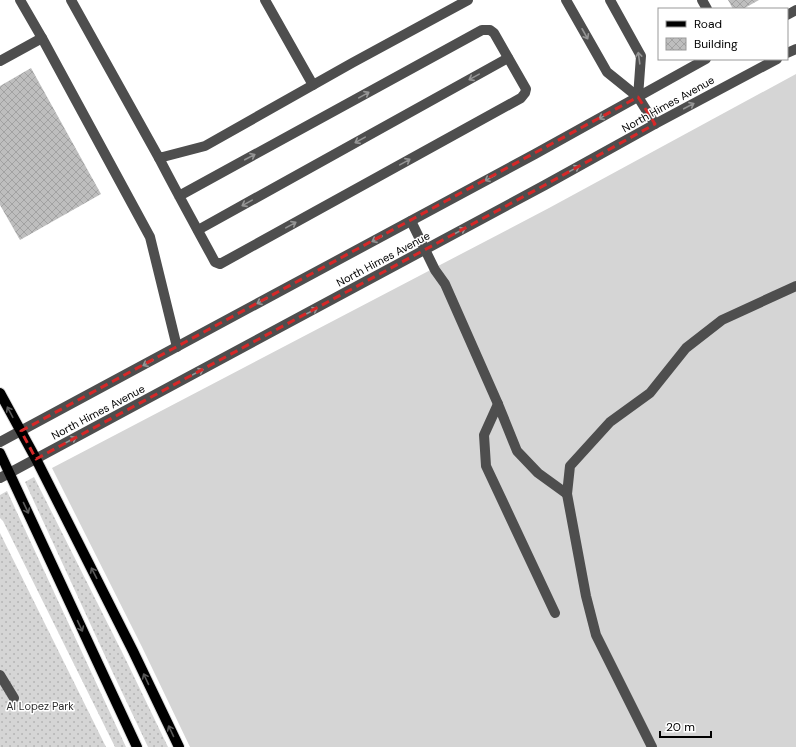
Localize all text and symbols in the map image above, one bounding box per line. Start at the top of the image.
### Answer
legend [658,8,788,60]
text: Road [694,16,722,32]
one-way arrow [582,28,590,40]
text: Building [694,36,738,52]
one-way arrow [635,52,643,65]
one-way arrow [468,73,480,81]
street label: North Himes Avenue [619,73,717,135]
one-way arrow [358,91,370,98]
one-way arrow [683,101,695,109]
one-way arrow [598,112,610,120]
one-way arrow [355,136,367,144]
one-way arrow [244,153,256,161]
one-way arrow [399,158,411,166]
one-way arrow [568,165,580,173]
one-way arrow [485,175,497,183]
one-way arrow [241,200,253,207]
one-way arrow [285,221,297,229]
one-way arrow [453,227,465,235]
street label: North Himes Avenue [334,228,432,290]
one-way arrow [371,236,383,244]
one-way arrow [256,298,268,305]
one-way arrow [306,306,318,314]
one-way arrow [142,359,154,367]
one-way arrow [191,368,203,375]
street label: North Himes Avenue [49,381,147,443]
one-way arrow [6,406,14,418]
one-way arrow [65,436,77,444]
one-way arrow [23,502,30,514]
one-way arrow [90,568,97,580]
one-way arrow [77,620,84,632]
one-way arrow [142,673,149,685]
park label: Al Lopez Park [6,699,74,713]
scale bar [660,713,711,739]
text: 20 m [666,719,695,735]
one-way arrow [167,725,174,737]

